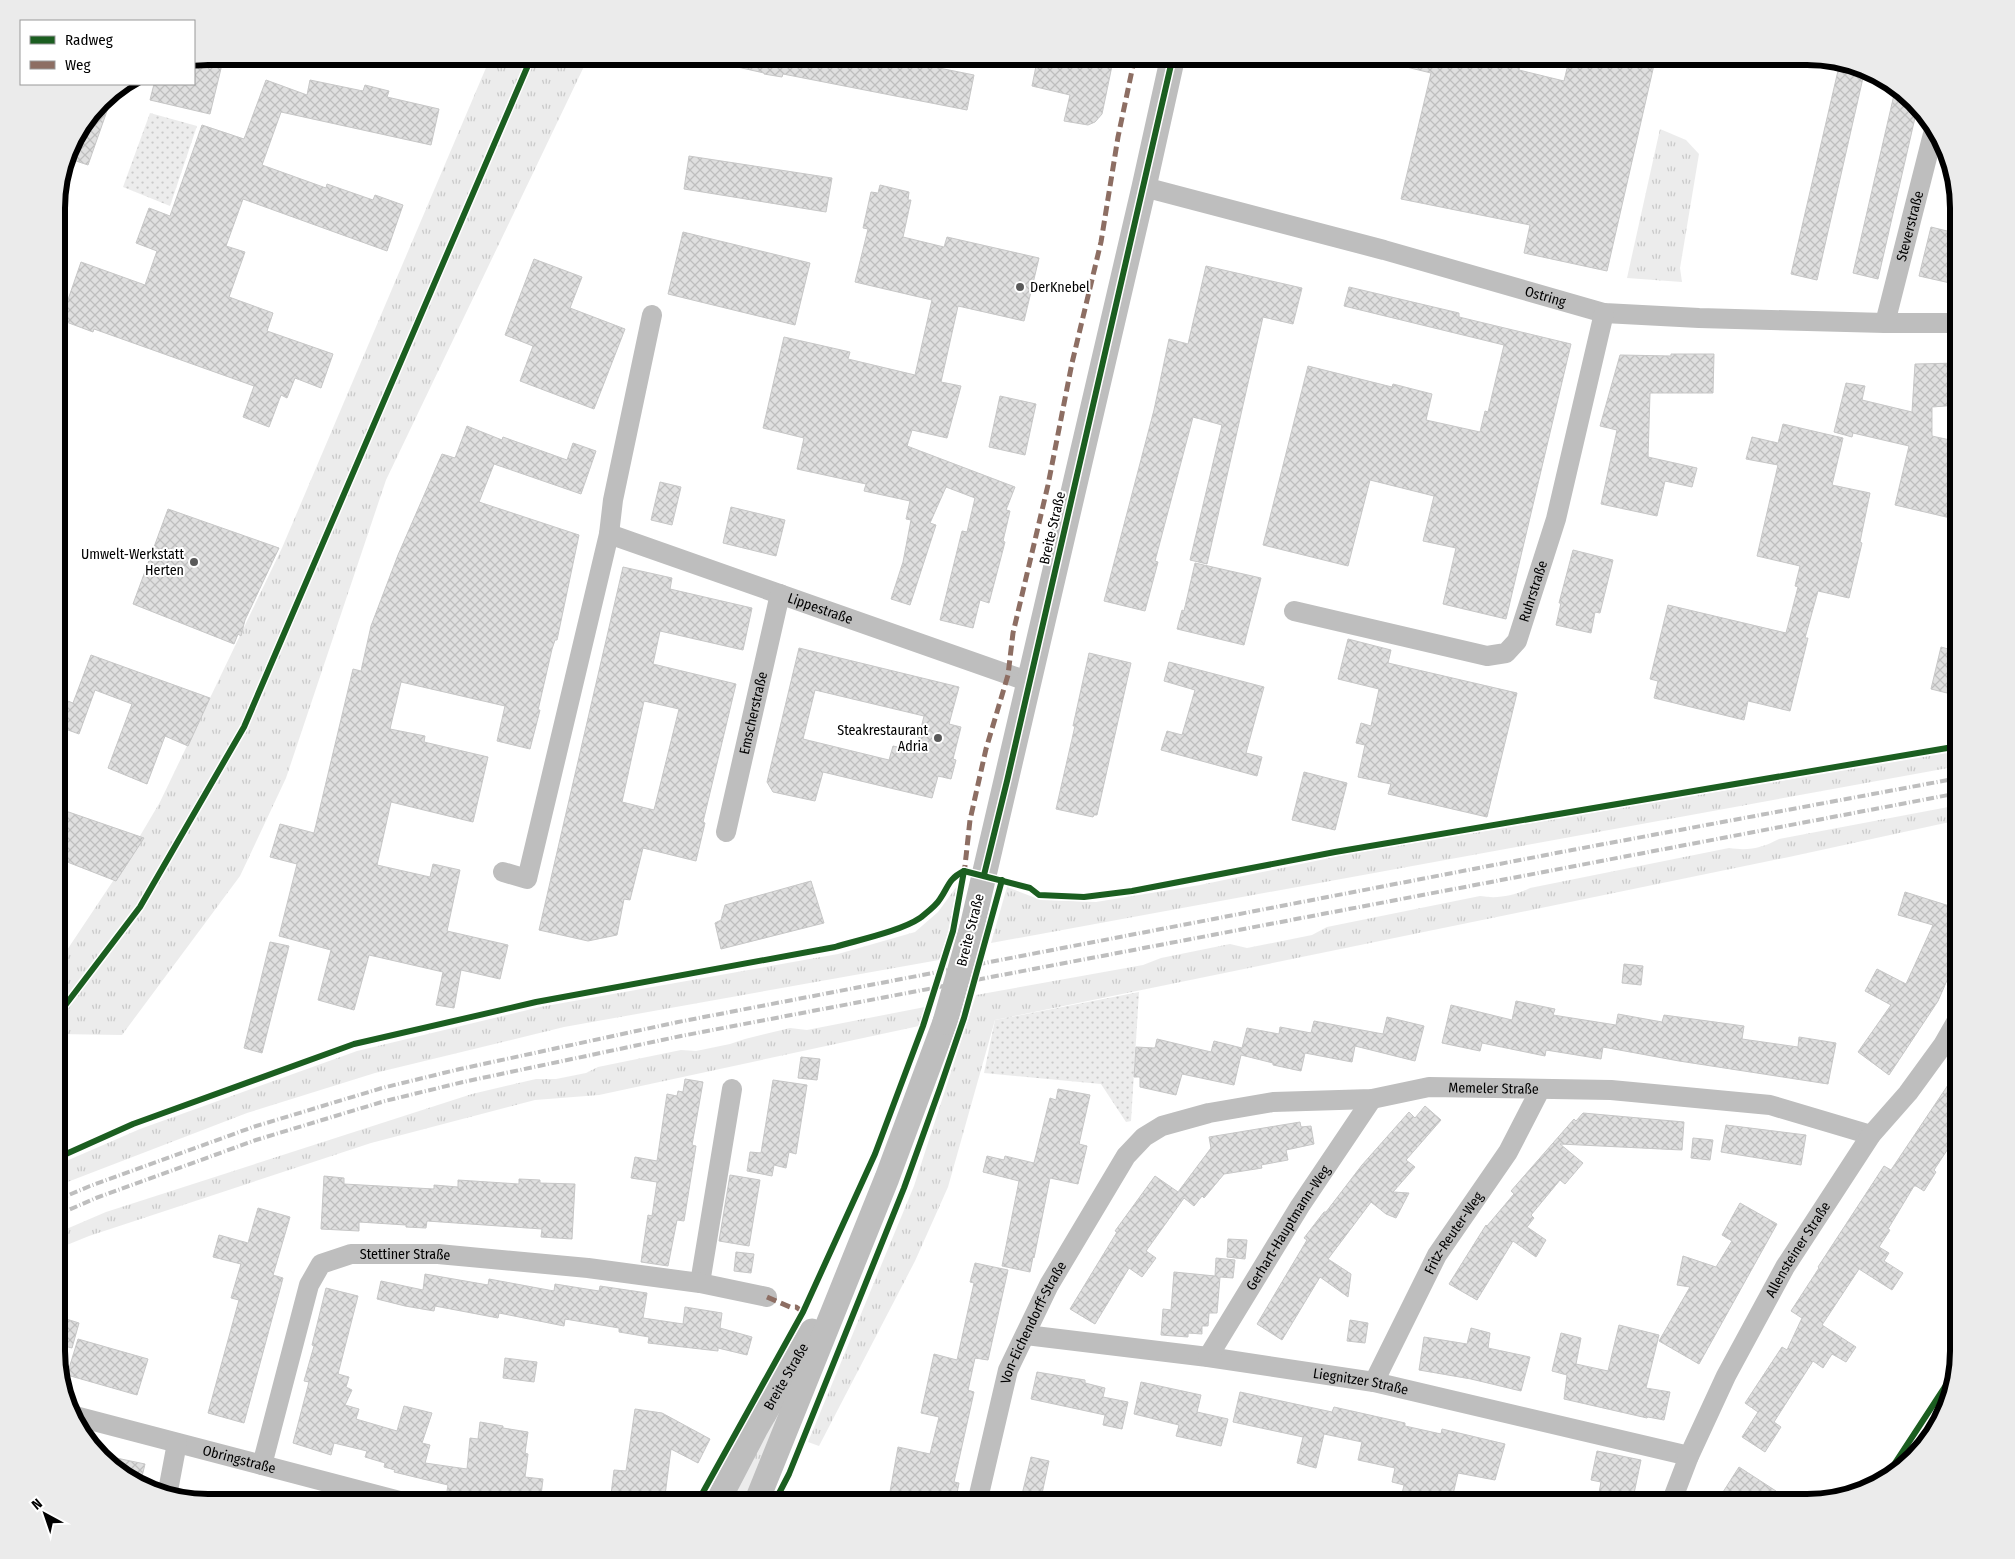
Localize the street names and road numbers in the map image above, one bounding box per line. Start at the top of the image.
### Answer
street label: Steverstraße [1893,189,1927,263]
street label: Ostring [1523,283,1568,311]
street label: Breite Straße [1036,490,1069,566]
street label: Ruhrstraße [1516,558,1551,624]
street label: Lippestraße [785,589,855,628]
street label: Emscherstraße [736,670,771,756]
street label: Breite Straße [953,892,988,968]
street label: Memeler Straße [1448,1079,1539,1098]
street label: Gerhart-Hauptmann-Weg [1243,1162,1334,1294]
street label: Fritz-Reuter-Weg [1421,1188,1487,1277]
street label: Allensteiner Straße [1762,1199,1834,1301]
street label: Stettiner Straße [360,1246,451,1264]
street label: Von-Eichendorff-Straße [997,1258,1070,1386]
street label: Breite Straße [760,1340,812,1413]
street label: Liegnitzer Straße [1312,1365,1410,1399]
street label: Obringstraße [201,1442,278,1477]

